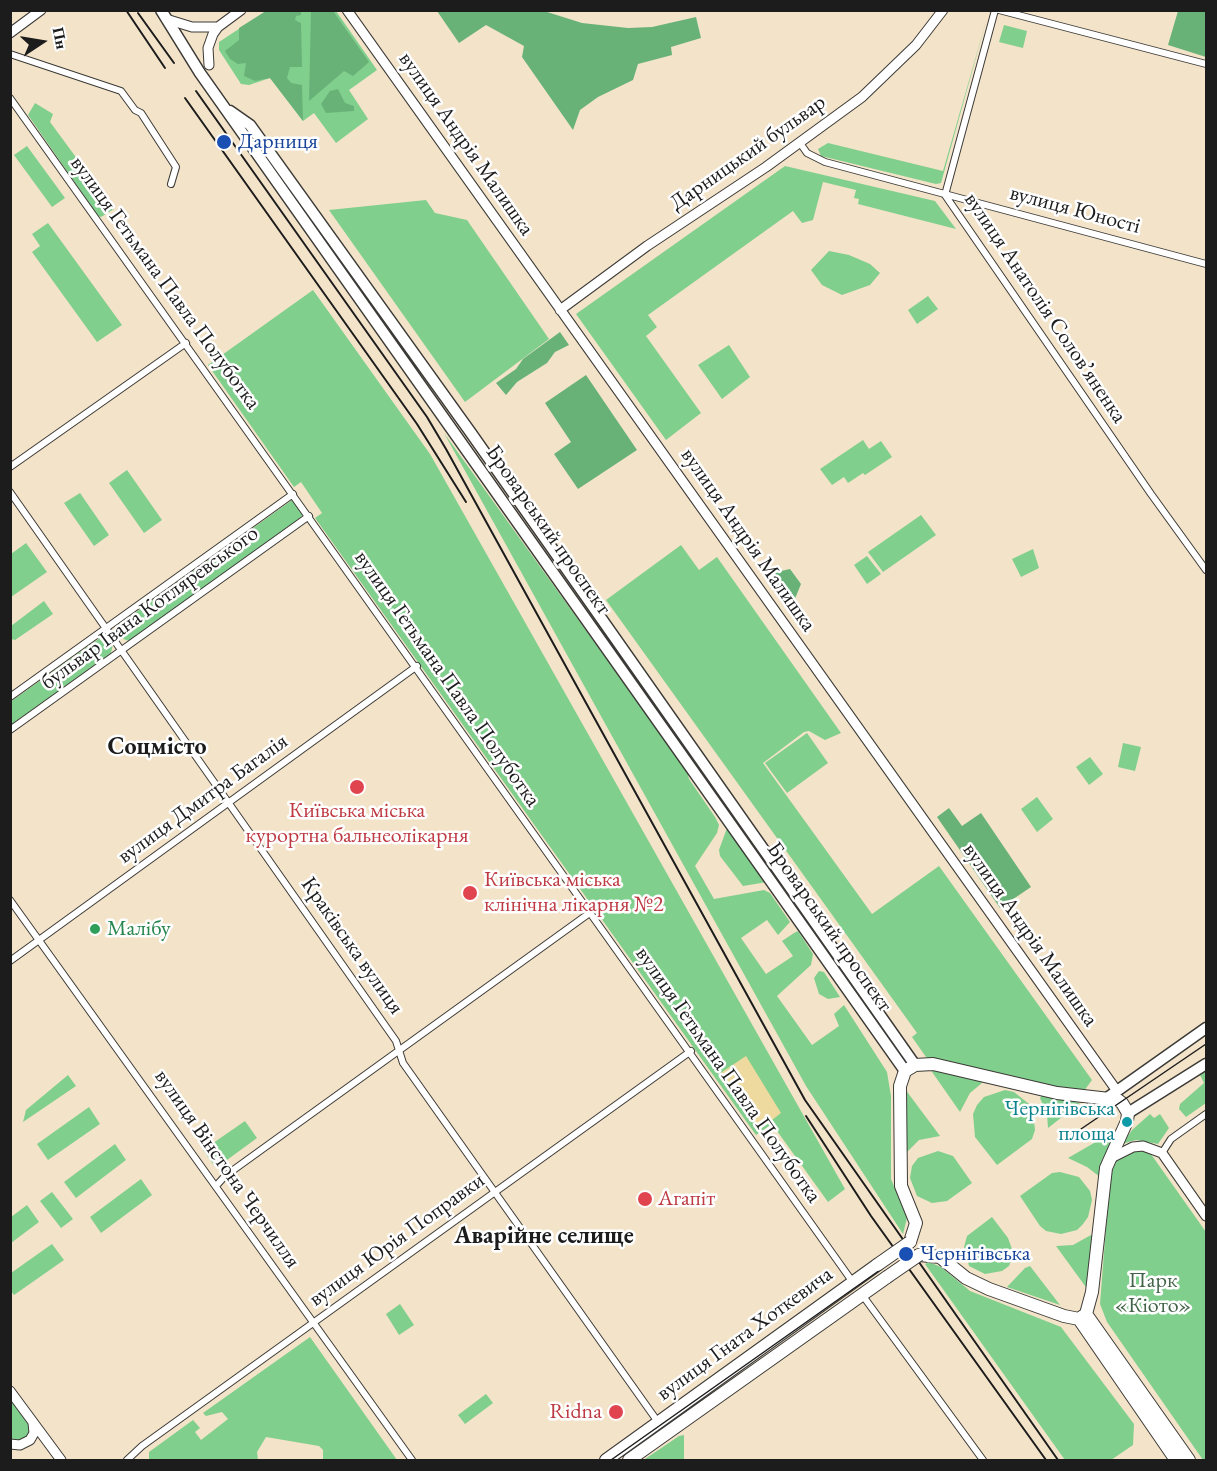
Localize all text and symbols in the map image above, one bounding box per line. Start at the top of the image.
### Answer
north arrow [12,12,72,72]
text: Пн [48,25,73,51]
street label: вулиця Андрія Малишка [393,47,539,241]
street label: Дарницький бульвар [665,89,831,217]
place label: Дарниця [238,129,318,155]
marker: Дарниця [215,133,233,151]
street label: вулиця Гетьмана Павла Полуботка [64,151,266,415]
street label: вулиця Юності [1007,180,1143,240]
street label: вулиця Анатолія Соловʼяненка [958,188,1132,428]
street label: Броварський проспект [479,440,617,620]
street label: вулиця Андрія Малишка [675,443,821,637]
street label: бульвар Івана Котляревського [36,520,264,696]
street label: вулиця Гетьмана Павла Полуботка [348,546,546,812]
street label: вулиця Дмитра Багалія [113,728,293,870]
district label: Соцмісто [107,733,207,761]
marker: Київська міська курортна бальнеолікарня [348,778,366,796]
place label: Київська міська курортна бальнеолікарня [245,798,469,849]
street label: Броварський проспект [760,837,898,1017]
street label: вулиця Андрія Малишка [957,838,1103,1032]
place label: Київська міська клінічна лікарня №2 [484,867,664,918]
street label: Краківська вулиця [295,872,409,1020]
marker: Київська міська клінічна лікарня №2 [461,884,479,902]
place label: Малібу [107,916,171,942]
marker: Малібу [88,922,102,936]
street label: вулиця Гетьмана Павла Полуботка [629,942,827,1208]
street label: вулиця Вінстона Черчилля [148,1065,306,1273]
place label: Чернігівська площа [1005,1096,1115,1148]
marker: Чернігівська площа [1120,1115,1134,1129]
street label: вулиця Юрія Поправки [304,1167,490,1313]
place label: Агапіт [658,1186,715,1212]
marker: Агапіт [636,1190,654,1208]
district label: Аварійне селище [454,1222,634,1250]
place label: Чернігівська [920,1241,1030,1267]
marker: Чернігівська [897,1245,915,1263]
street label: вулиця Гната Хоткевича [652,1261,838,1407]
park label: Парк «Кіото» [1115,1268,1191,1320]
place label: Ridna [549,1399,602,1425]
marker: Ridna [607,1403,625,1421]

